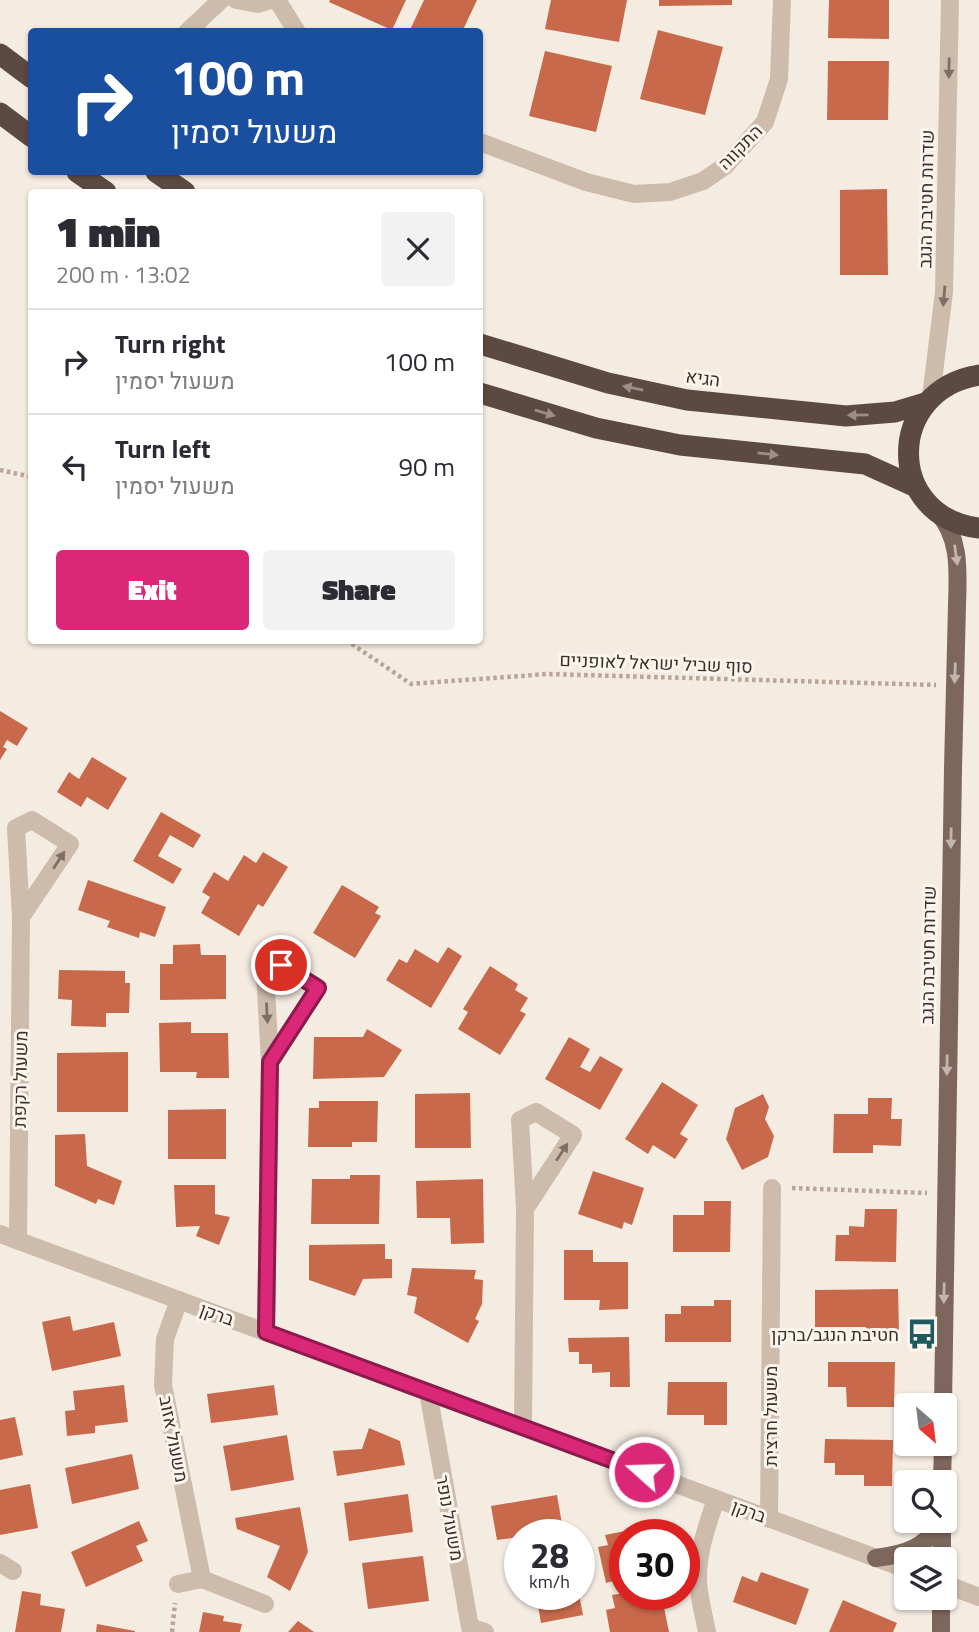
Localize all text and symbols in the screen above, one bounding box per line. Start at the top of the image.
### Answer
text: 100 m [171,39,305,114]
icon: right [56,56,147,147]
one-way arrow [943,57,955,79]
text: משעול יסמין [171,107,337,155]
street label: התקווה [711,118,769,176]
street label: שדרות חטיבת הנגב [911,129,941,269]
text: 1 min [56,199,160,263]
button: close [381,212,455,286]
text: 200 m · 13:02 [56,257,191,292]
one-way arrow [938,285,949,307]
text: Turn right [115,324,226,363]
text: 100 m [384,342,455,381]
icon: right [56,343,94,381]
street label: הגיא [684,362,722,394]
text: משעול יסמין [115,363,235,398]
one-way arrow [622,383,644,394]
one-way arrow [534,409,555,419]
one-way arrow [847,410,869,421]
text: Turn left [115,429,210,468]
text: 90 m [398,447,455,486]
icon: left [56,448,94,486]
one-way arrow [757,449,779,460]
text: משעול יסמין [115,468,235,503]
one-way arrow [951,544,962,566]
button: Exit [56,550,249,630]
button: Share [263,550,455,630]
street label: סוף שביל ישראל לאופניים [559,646,753,680]
one-way arrow [950,662,961,684]
one-way arrow [945,827,957,849]
one-way arrow [52,851,66,869]
street label: שדרות חטיבת הנגב [913,885,943,1025]
pin [251,935,311,995]
icon: arrive [262,946,300,984]
one-way arrow [262,1003,273,1025]
street label: משעול רקפת [6,1030,34,1128]
one-way arrow [941,1054,953,1076]
one-way arrow [556,1142,569,1161]
one-way arrow [938,1282,950,1304]
street label: ברקן [196,1295,238,1333]
bus stop icon: חטיבת הנגב/ברקן [905,1317,939,1351]
place label: חטיבת הנגב/ברקן [771,1321,899,1348]
street label: משעול חרצית [757,1366,784,1466]
north arrow [894,1393,957,1456]
map controls [894,1393,957,1610]
street label: משעול אזוב [152,1394,196,1484]
position arrow [607,1435,681,1509]
button: search [894,1470,957,1533]
street label: משעול נופר [429,1473,471,1563]
street label: ברקן [728,1492,770,1530]
speed limit sign: 30 [609,1519,700,1610]
text: 28 [530,1528,569,1582]
button: layers [894,1547,957,1610]
text: km/h [529,1568,570,1595]

